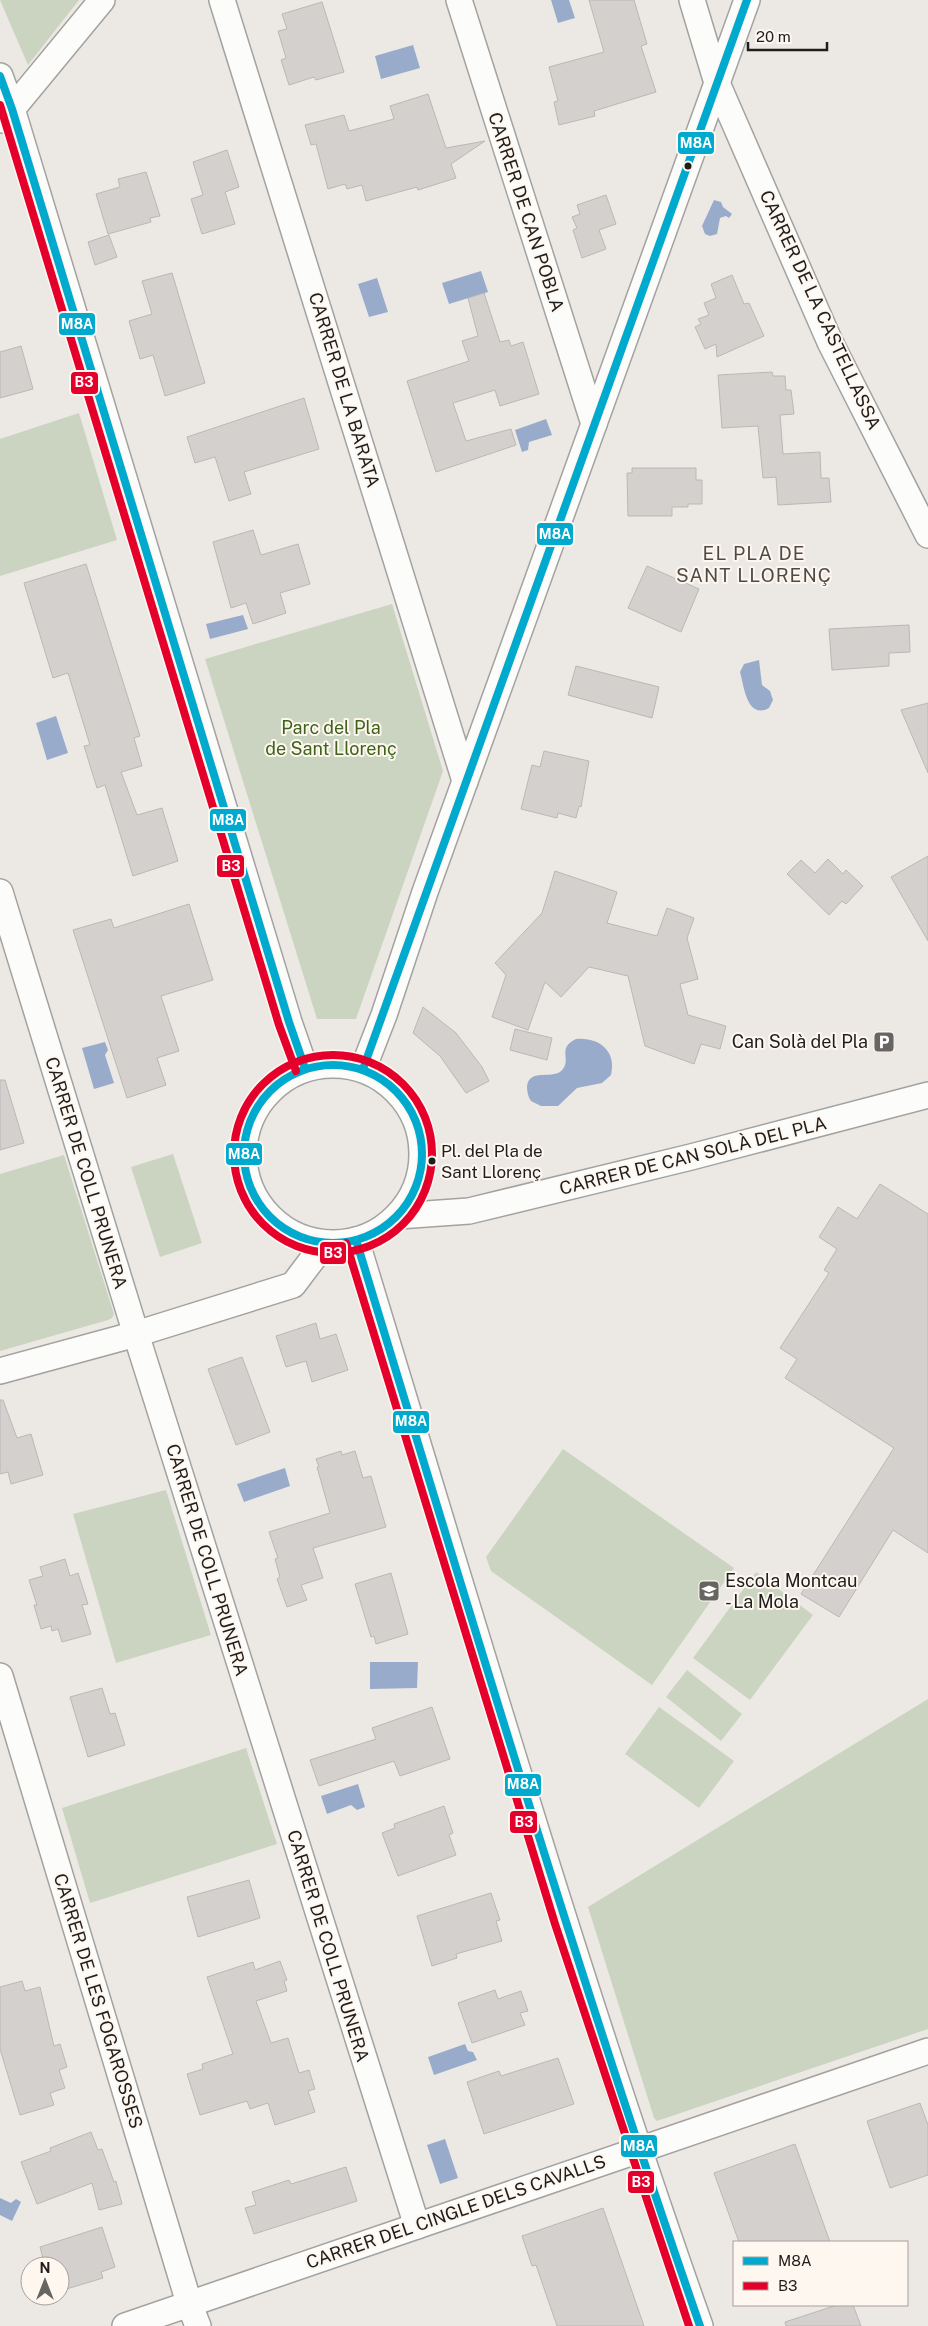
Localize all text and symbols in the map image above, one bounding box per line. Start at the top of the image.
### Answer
scale bar [748,20,827,52]
text: 20 m [756,28,791,45]
street label: CARRER DE CAN POBLA [484,110,569,314]
line badge: M8A [677,131,715,155]
text: M8A [680,135,712,151]
unlabelled marker [683,161,693,171]
street label: CARRER DE LA CASTELLASSA [756,187,885,433]
street label: CARRER DE LA BARATA [305,290,384,490]
line badge: M8A [58,312,96,336]
text: M8A [61,316,93,332]
line badge: B3 [70,371,99,395]
text: B3 [75,374,93,390]
line badge: M8A [536,522,574,546]
text: M8A [539,526,571,542]
district label: EL PLA DE SANT LLORENÇ [676,542,832,586]
park label: Parc del Pla de Sant Llorenç [265,717,397,759]
line badge: M8A [209,808,247,832]
text: M8A [212,812,244,828]
line badge: B3 [216,854,245,878]
text: B3 [222,858,240,874]
parking icon: Can Solà del Pla [872,1030,896,1054]
place label: Can Solà del Pla [732,1031,868,1052]
street label: CARRER DE COLL PRUNERA [41,1054,132,1292]
street label: CARRER DE CAN SOLÀ DEL PLA [557,1111,829,1199]
place label: Pl. del Pla de Sant Llorenç [441,1141,543,1182]
line badge: M8A [225,1142,263,1166]
text: M8A [228,1146,260,1162]
marker: Pl. del Pla de Sant Llorenç [427,1156,437,1166]
line badge: B3 [319,1241,347,1265]
text: B3 [324,1245,342,1261]
line badge: M8A [392,1410,430,1434]
text: M8A [395,1413,427,1429]
street label: CARRER DE COLL PRUNERA [162,1441,253,1679]
place label: Escola Montcau - La Mola [725,1570,858,1612]
school or university icon: Escola Montcau - La Mola [697,1579,721,1603]
line badge: M8A [504,1773,542,1797]
text: M8A [507,1776,539,1792]
line badge: B3 [509,1810,538,1834]
text: B3 [515,1814,533,1830]
street label: CARRER DE COLL PRUNERA [283,1827,374,2065]
street label: CARRER DE LES FOGAROSSES [50,1871,147,2131]
line badge: M8A [620,2134,658,2158]
text: M8A [623,2138,655,2154]
street label: CARRER DEL CINGLE DELS CAVALLS [303,2150,608,2273]
line badge: B3 [627,2170,655,2194]
text: B3 [632,2174,650,2190]
legend [733,2241,908,2306]
text: M8A [778,2252,812,2269]
north arrow [20,2256,70,2306]
text: N [40,2260,50,2276]
text: B3 [778,2277,798,2294]

